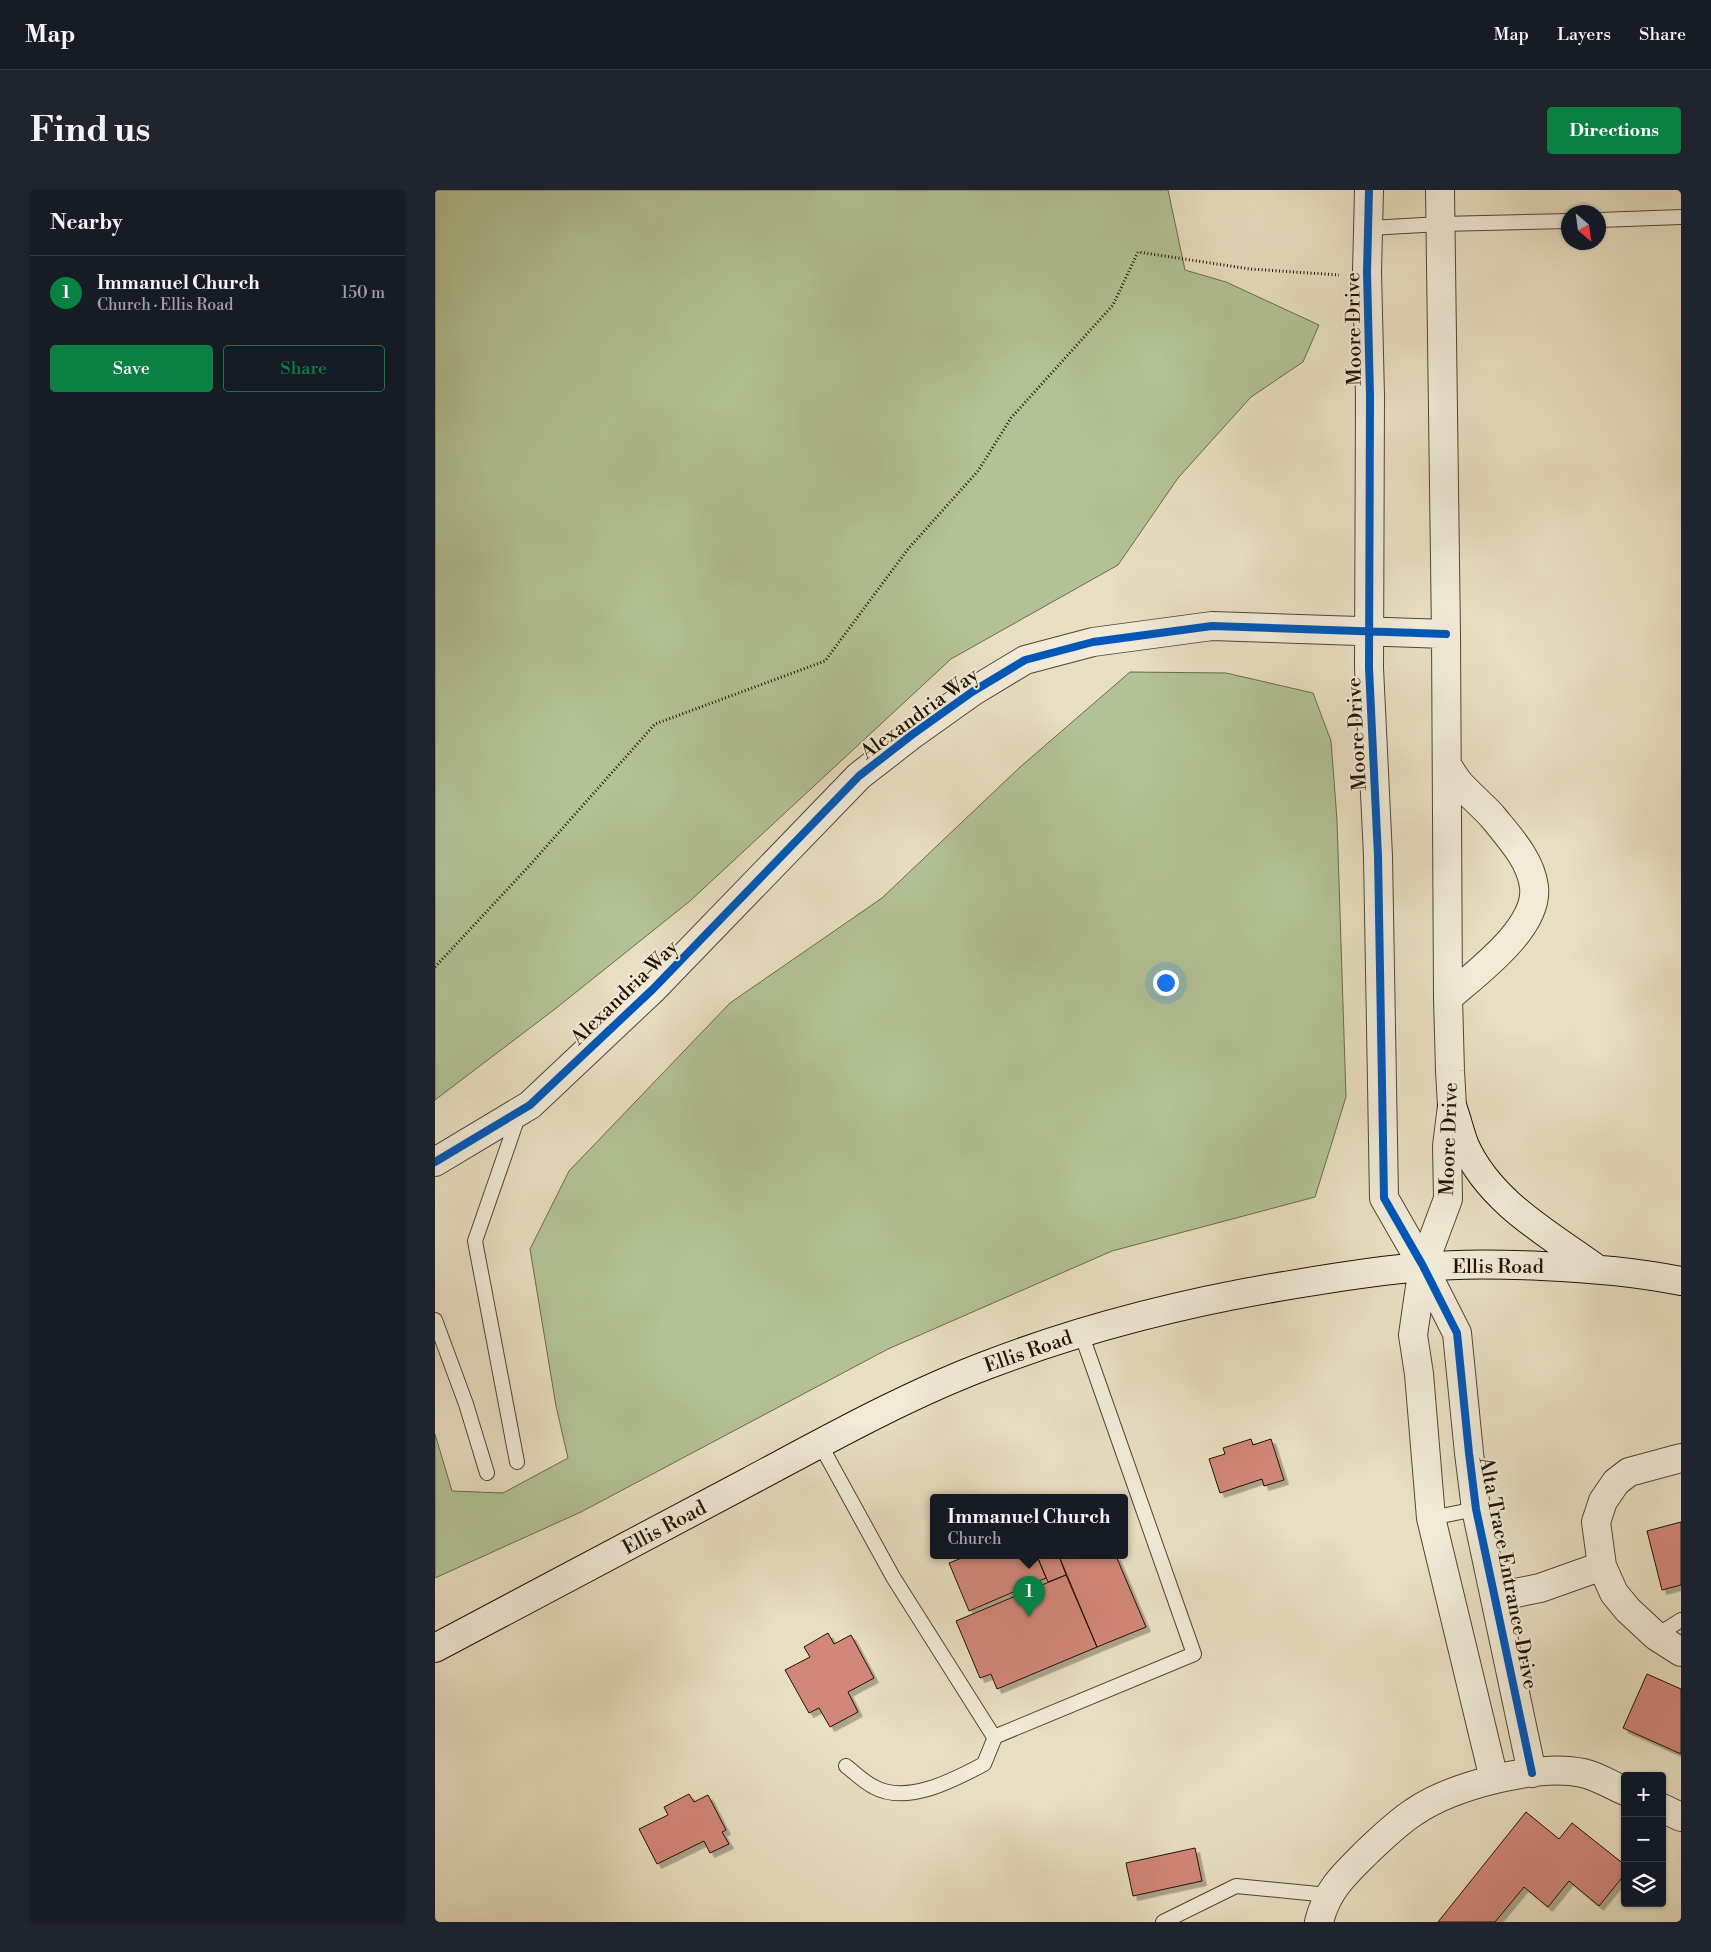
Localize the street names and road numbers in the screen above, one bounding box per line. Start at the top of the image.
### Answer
street label: Moore Drive [1341,272,1368,386]
street label: Alexandria Way [855,663,984,766]
street label: Moore Drive [1342,676,1373,791]
street label: Alexandria Way [565,935,684,1051]
street label: Moore Drive [1435,1082,1464,1196]
street label: Ellis Road [1452,1255,1544,1280]
street label: Ellis Road [981,1325,1076,1379]
street label: Alta Trace Entrance Drive [1473,1454,1542,1692]
street label: Ellis Road [618,1496,712,1561]

